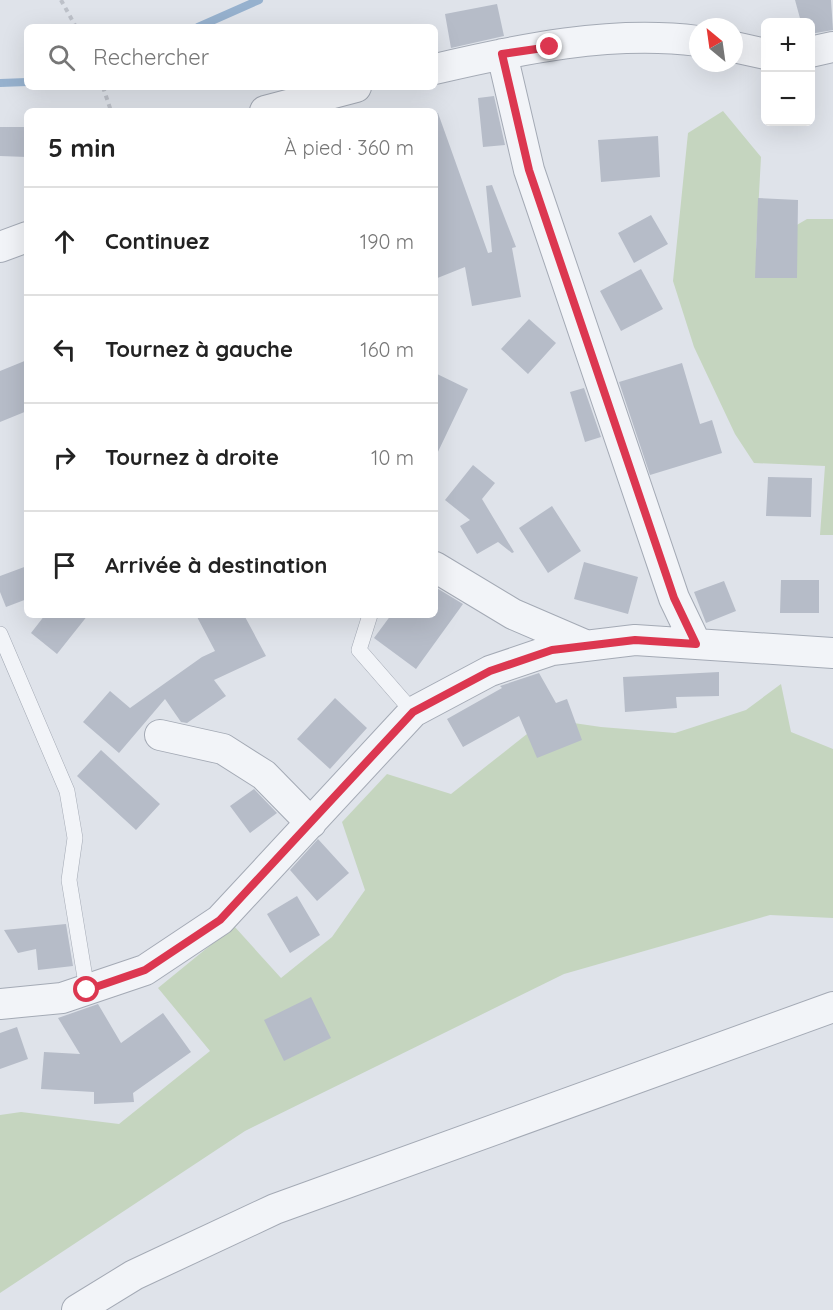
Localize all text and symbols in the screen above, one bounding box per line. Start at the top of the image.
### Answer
north arrow [689,18,743,72]
map controls [761,18,815,126]
button: + [761,18,815,72]
search box [24,24,438,90]
route end [536,33,562,59]
icon: search [45,41,78,74]
text: Rechercher [93,43,209,71]
button: − [761,72,815,126]
text: 5 min [48,131,116,164]
text: À pied · 360 m [284,135,414,160]
icon: ahead [48,225,81,258]
text: Continuez [105,227,209,255]
text: 190 m [360,229,414,254]
icon: left [48,333,81,366]
text: Tournez à gauche [105,335,293,363]
text: 160 m [360,337,414,362]
icon: right [48,441,81,474]
text: Tournez à droite [105,443,279,471]
text: 10 m [371,445,414,470]
icon: arrive [48,549,81,582]
text: Arrivée à destination [105,551,327,579]
route start [73,976,99,1002]

